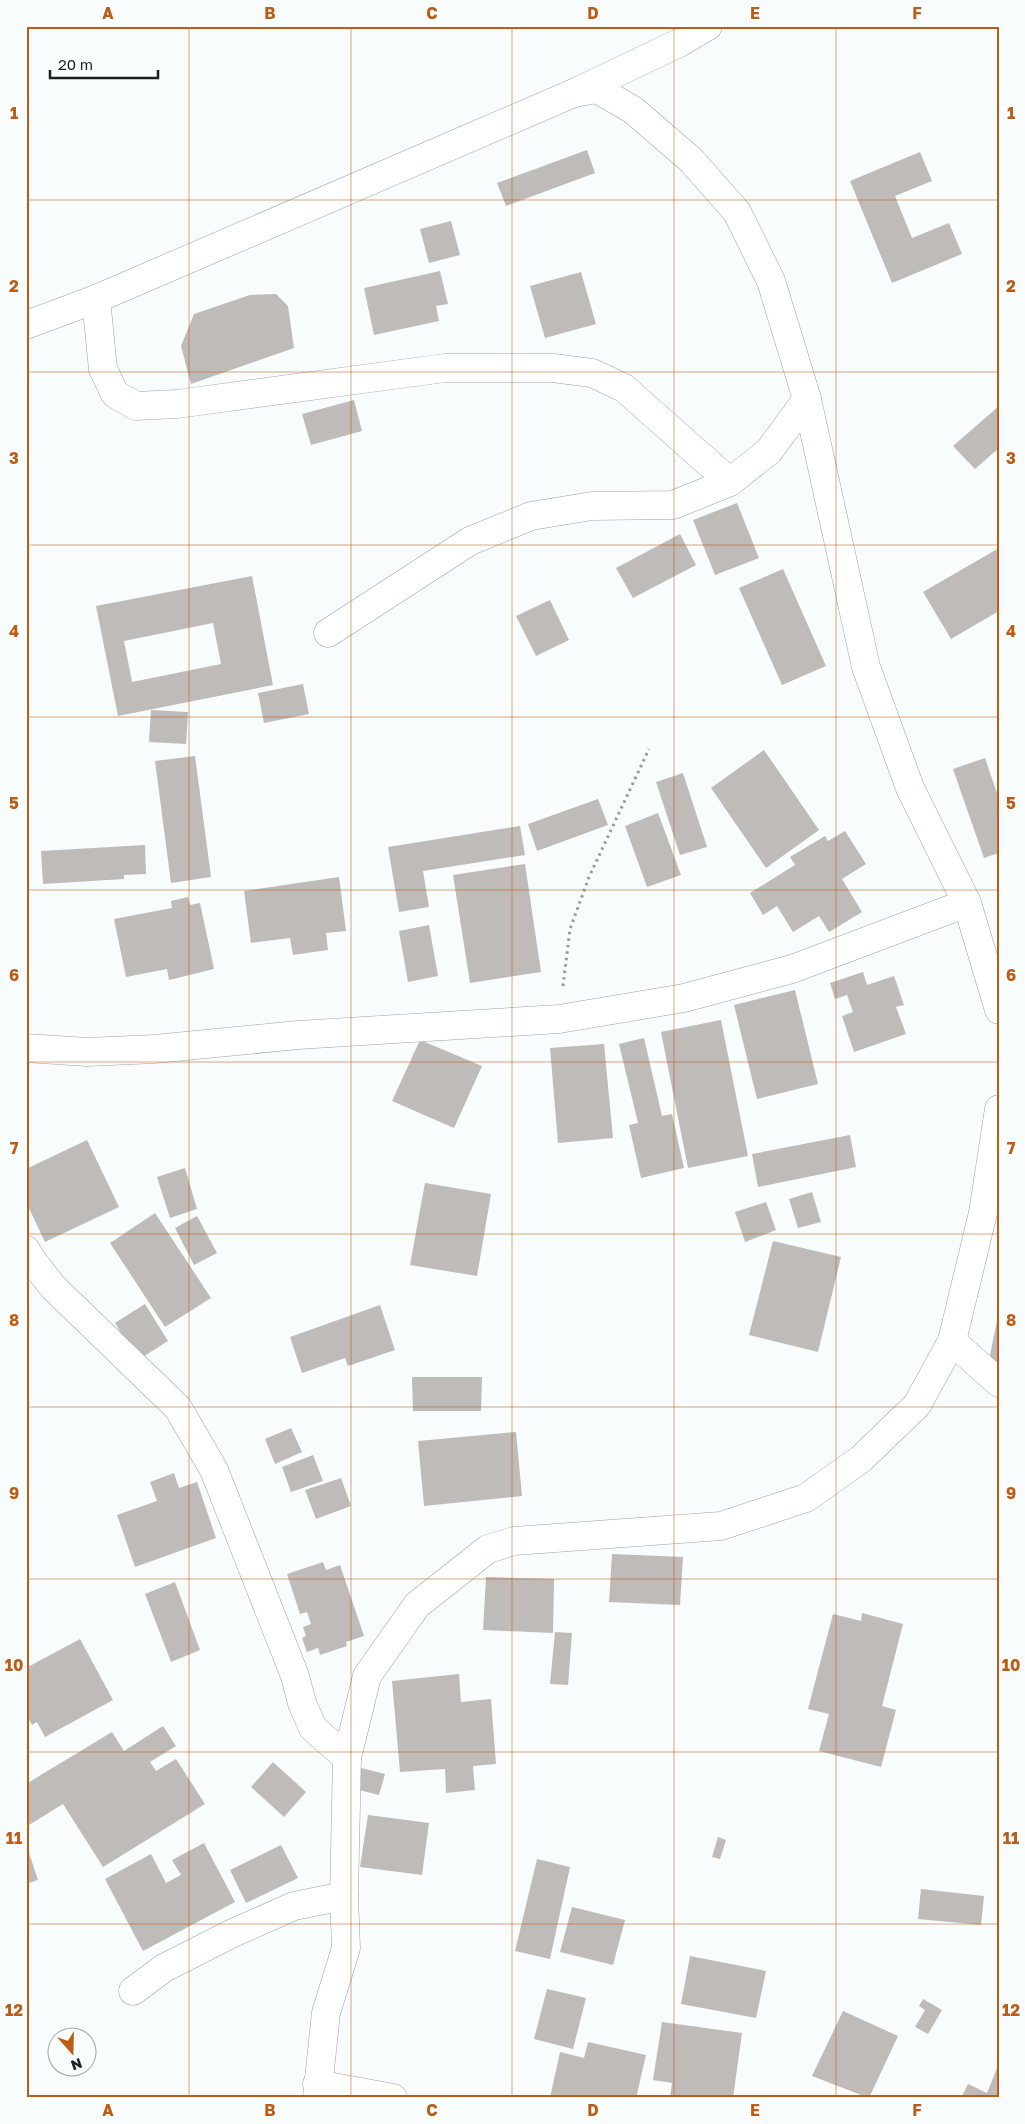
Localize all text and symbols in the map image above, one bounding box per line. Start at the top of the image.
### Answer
text: A [102,3,114,23]
text: B [264,3,276,23]
text: C [426,3,438,23]
text: D [587,3,599,23]
text: E [750,3,760,23]
text: F [912,3,922,23]
scale bar [50,48,158,80]
text: 20 m [58,55,93,73]
text: 1 [10,103,18,123]
text: 1 [1007,103,1015,123]
text: 2 [9,276,19,296]
text: 2 [1006,276,1016,296]
text: 3 [9,448,19,468]
text: 3 [1006,448,1016,468]
text: 4 [9,621,19,641]
text: 4 [1006,621,1016,641]
text: 5 [9,793,19,813]
text: 5 [1006,793,1016,813]
text: 6 [9,965,19,985]
text: 6 [1006,965,1016,985]
text: 7 [10,1138,19,1158]
text: 7 [1007,1138,1016,1158]
text: 8 [9,1310,19,1330]
text: 8 [1006,1310,1016,1330]
text: 9 [9,1483,19,1503]
text: 9 [1006,1483,1016,1503]
text: 10 [5,1655,23,1675]
text: 10 [1002,1655,1020,1675]
text: 11 [6,1828,22,1848]
text: 11 [1003,1828,1019,1848]
text: 12 [5,2000,23,2020]
text: 12 [1002,2000,1020,2020]
north arrow [48,2026,98,2076]
text: N [69,2055,85,2074]
text: A [102,2100,114,2120]
text: B [264,2100,276,2120]
text: C [426,2100,438,2120]
text: D [587,2100,599,2120]
text: E [750,2100,760,2120]
text: F [912,2100,922,2120]

